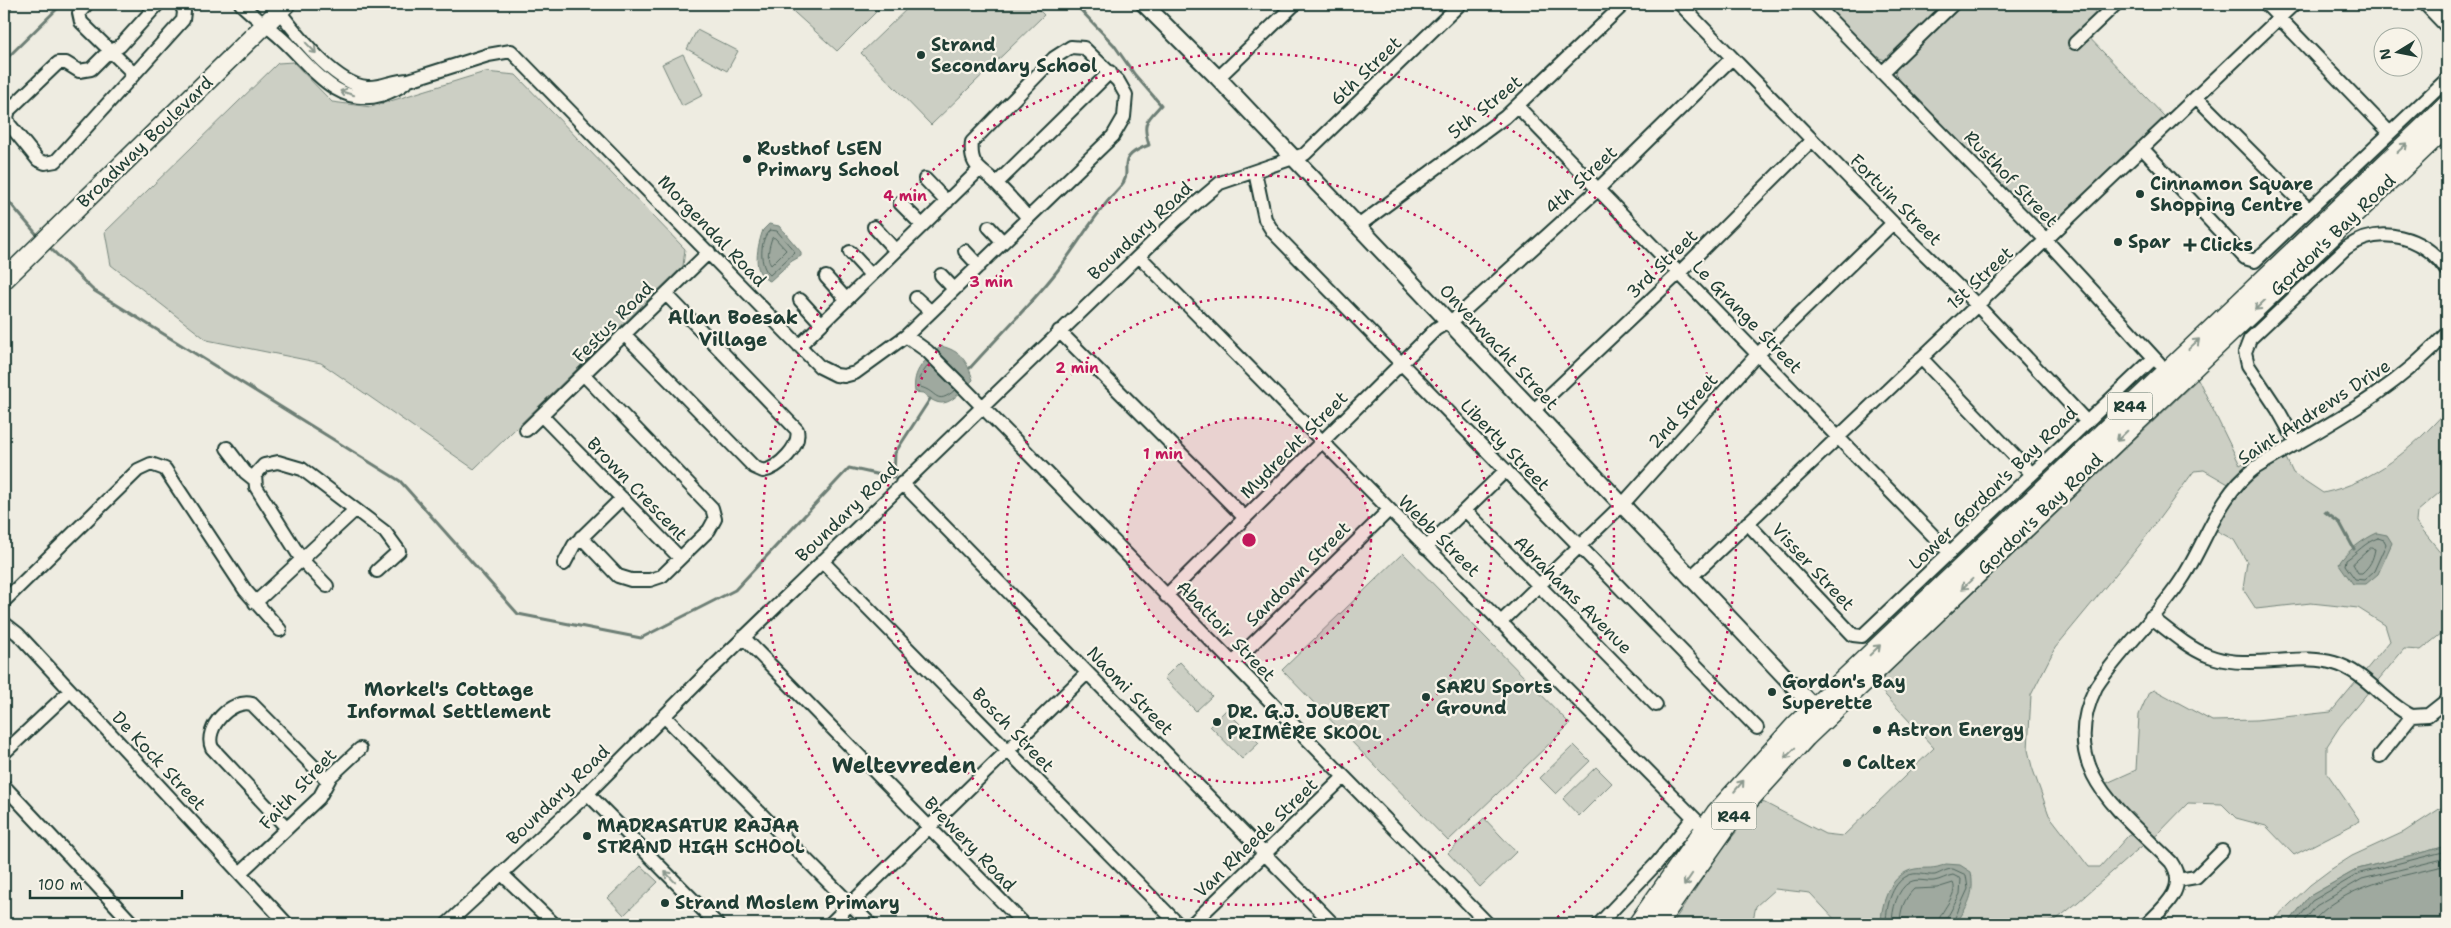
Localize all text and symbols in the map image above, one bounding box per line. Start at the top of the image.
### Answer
north arrow [2374,28,2424,78]
street label: 6th Street [1325,31,1407,111]
place label: Strand Secondary School [931,33,1097,78]
one-way arrow [305,41,317,54]
text: N [2375,47,2395,61]
marker: Strand Secondary School [915,49,927,61]
street label: 5th Street [1443,70,1527,144]
street label: Broadway Boulevard [72,71,218,213]
one-way arrow [339,88,355,98]
street label: Rusthof Street [1959,125,2063,233]
place label: Rusthof LSEN Primary School [757,137,899,182]
street label: 4th Street [1540,140,1622,220]
one-way arrow [2395,142,2408,154]
street label: Fortuin Street [1845,149,1947,251]
marker: Rusthof LSEN Primary School [741,153,753,165]
street label: Gordon's Bay Road [2265,169,2401,301]
street label: Morgendal Road [652,170,772,292]
place label: Cinnamon Square Shopping Centre [2150,172,2314,217]
street label: Boundary Road [1083,176,1197,286]
text: 4 min [883,186,927,206]
marker: Cinnamon Square Shopping Centre [2134,188,2146,200]
street label: 3rd Street [1621,224,1703,304]
place label: Spar [2128,230,2171,254]
place label: Clicks [2200,233,2253,257]
marker: Spar [2112,236,2124,248]
marker: Clicks [2184,239,2196,251]
street label: 1st Street [1942,241,2018,315]
street label: Le Grange Street [1687,255,1807,379]
text: 3 min [969,272,1013,292]
street label: Festus Road [567,276,659,368]
street label: Onverwacht Street [1434,279,1564,415]
one-way arrow [2254,299,2266,311]
district label: Allan Boesak Village [668,305,798,352]
one-way arrow [2188,338,2201,350]
street label: Saint Andrews Drive [2233,354,2395,470]
text: 2 min [1055,358,1099,378]
street label: 2nd Street [1643,368,1723,454]
street label: Mydrecht Street [1235,386,1353,504]
road number: R44 [2108,392,2152,420]
street label: Liberty Street [1455,394,1555,496]
street label: Lower Gordon's Bay Road [1904,402,2082,574]
one-way arrow [2116,430,2129,442]
street label: Brown Crescent [581,432,693,546]
text: 1 min [1143,444,1183,464]
street label: Gordon's Bay Road [1973,449,2107,579]
street label: Boundary Road [790,457,904,567]
street label: Webb Street [1393,490,1485,582]
street label: Sandown Street [1240,516,1356,632]
street label: Visser Street [1766,518,1860,616]
centre of rings [1240,531,1258,549]
street label: Abrahams Avenue [1509,531,1637,659]
street label: Abattoir Street [1171,575,1281,687]
one-way arrow [1960,578,1973,590]
street label: Naomi Street [1081,641,1179,741]
one-way arrow [1868,644,1881,656]
place label: Gordon's Bay Superette [1782,670,1906,715]
place label: SARU Sports Ground [1436,675,1552,720]
district label: Morkel's Cottage Informal Settlement [347,677,551,724]
street label: Bosch Street [967,682,1060,778]
marker: Gordon's Bay Superette [1766,686,1778,698]
marker: SARU Sports Ground [1420,691,1432,703]
place label: DR. G.J. JOUBERT PRIMÊRE SKOOL [1227,700,1390,745]
street label: De Kock Street [107,706,211,816]
marker: DR. G.J. JOUBERT PRIMÊRE SKOOL [1211,716,1223,728]
place label: Astron Energy [1887,718,2024,742]
marker: Astron Energy [1871,724,1883,736]
street label: Boundary Road [501,740,615,850]
street label: Faith Street [254,743,342,835]
one-way arrow [1784,747,1796,760]
district label: Weltevreden [832,751,977,780]
place label: Caltex [1857,751,1916,775]
marker: Caltex [1841,757,1853,769]
street label: Van Rheede Street [1189,773,1323,903]
one-way arrow [1733,780,1744,793]
street label: Brewery Road [919,791,1021,897]
road number: R44 [1712,802,1756,829]
place label: MADRASATUR RAJAA STRAND HIGH SCHOOL [597,814,805,859]
marker: MADRASATUR RAJAA STRAND HIGH SCHOOL [581,830,593,842]
scale bar [30,868,182,900]
one-way arrow [664,871,676,883]
one-way arrow [1683,872,1693,886]
text: 100 m [38,875,83,895]
place label: Strand Moslem Primary [675,891,900,915]
marker: Strand Moslem Primary [659,897,671,909]

